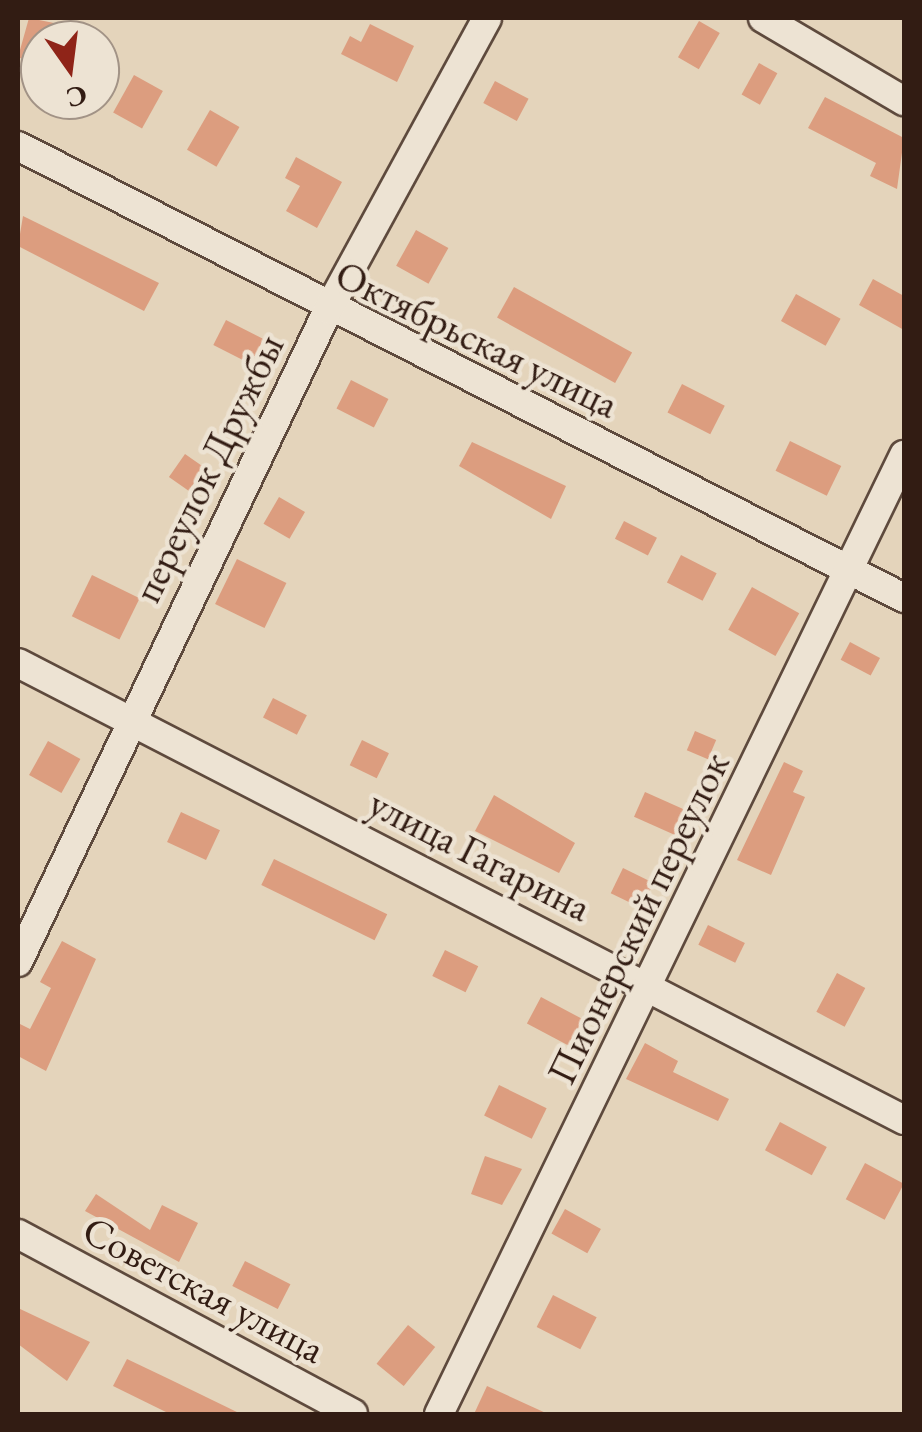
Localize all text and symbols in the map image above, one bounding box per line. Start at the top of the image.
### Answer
north arrow [20,20,120,120]
text: С [63,77,91,117]
street label: Октябрьская улица [328,250,626,428]
street label: переулок Дружбы [123,326,293,610]
street label: Пионерский переулок [537,744,739,1092]
street label: улица Гагарина [361,779,599,931]
street label: Советская улица [75,1205,333,1373]

